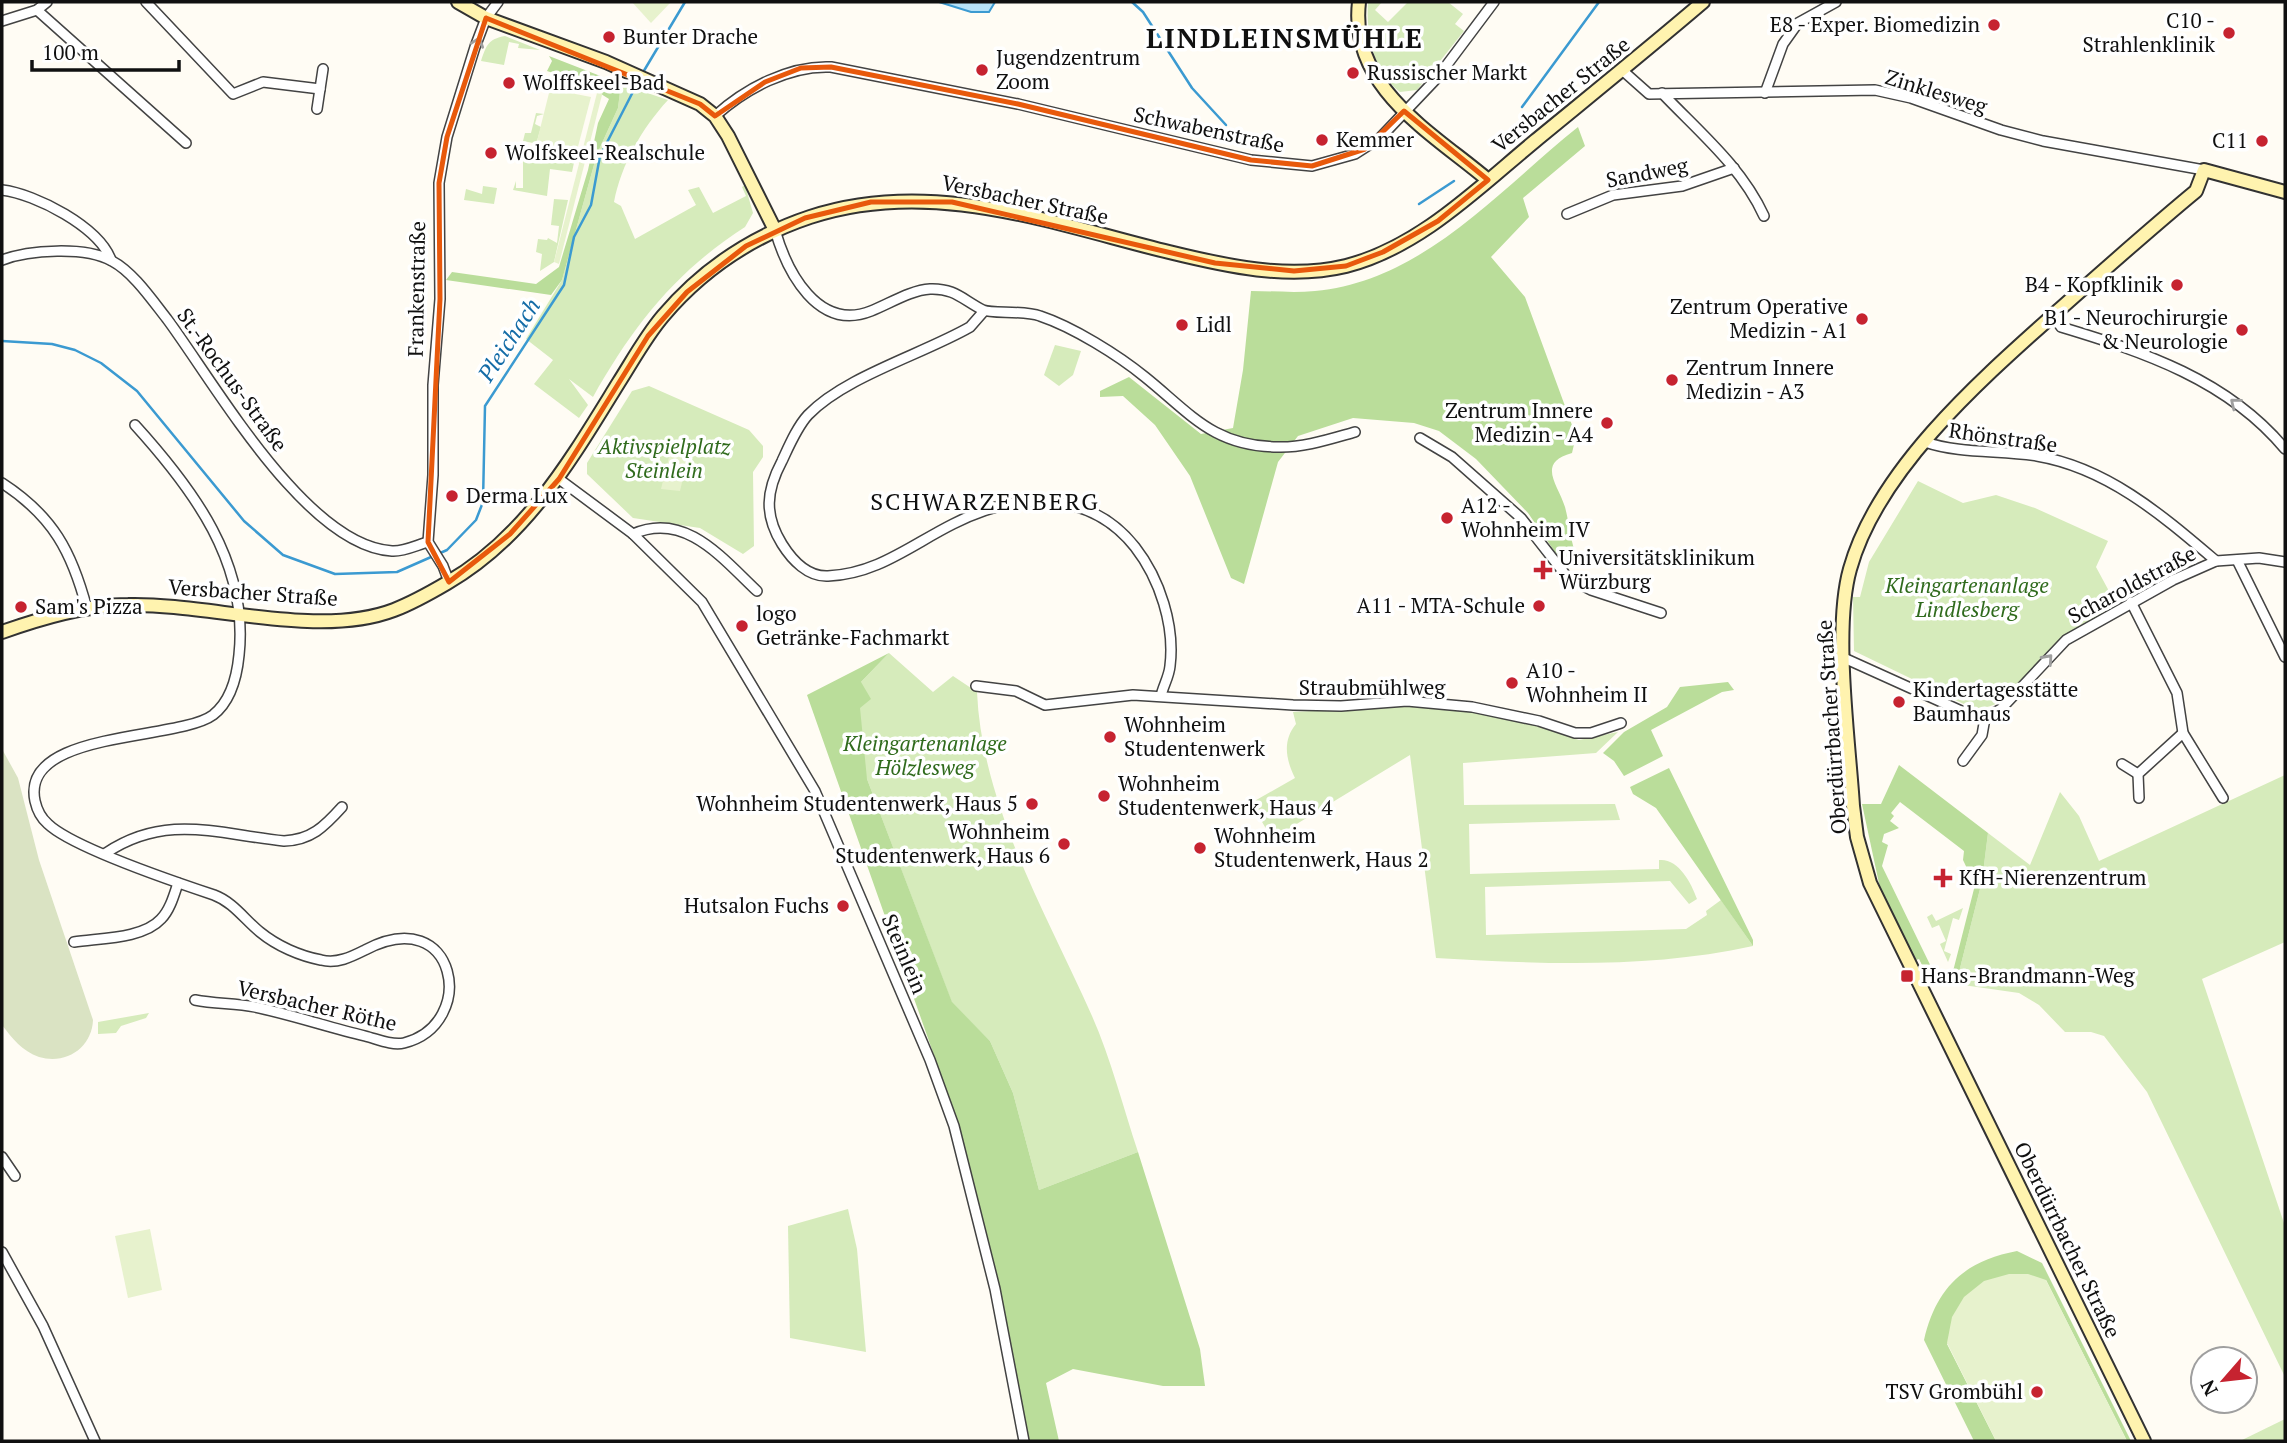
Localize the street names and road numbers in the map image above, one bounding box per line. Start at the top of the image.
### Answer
street label: Versbacher Straße [1486,30,1635,159]
street label: Zinklesweg [1882,62,1992,120]
street label: Schwabenstraße [1131,99,1287,159]
street label: Sandweg [1604,150,1691,194]
street label: Versbacher Straße [939,168,1111,230]
street label: Frankenstraße [401,221,431,357]
street label: St.-Rochus-Straße [171,302,294,457]
street label: Rhönstraße [1947,416,2059,458]
street label: Scharoldstraße [2063,539,2200,630]
street label: Versbacher Straße [167,572,339,612]
street label: Oberdürrbacher Straße [1810,619,1852,835]
street label: Straubmühlweg [1299,673,1446,701]
street label: Steinlein [876,909,934,998]
street label: Versbacher Röthe [235,973,400,1037]
street label: Oberdürrbacher Straße [2008,1137,2128,1342]

